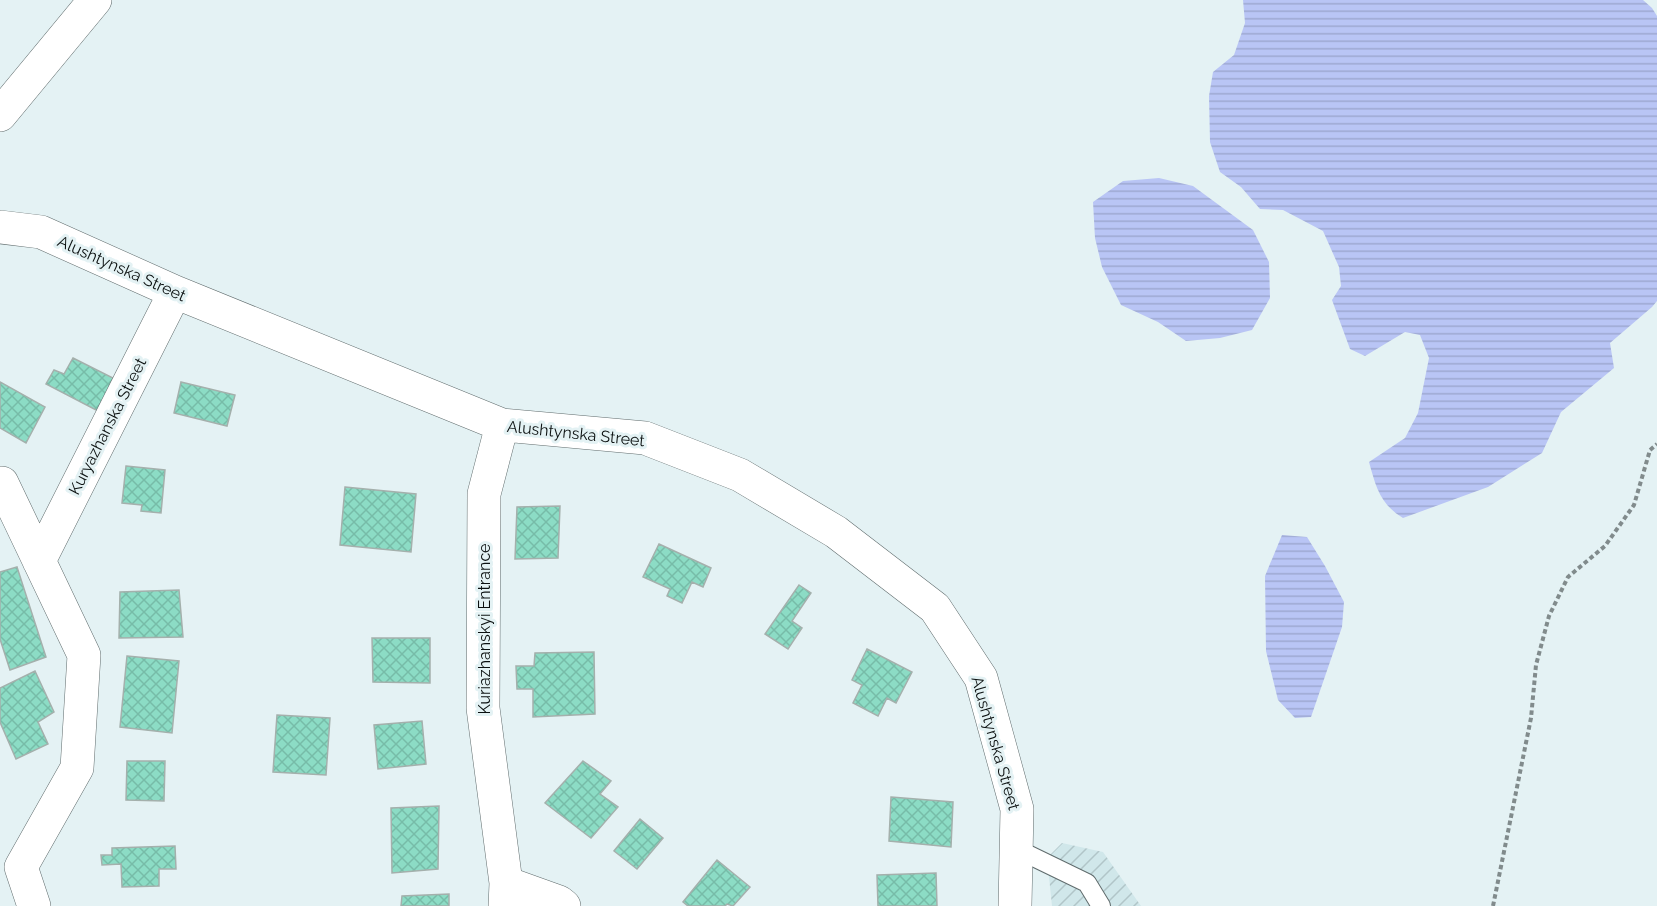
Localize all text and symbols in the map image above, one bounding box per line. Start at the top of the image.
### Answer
street label: Alushtynska Street [55,232,189,306]
street label: Kuryazhanska Street [65,354,150,498]
street label: Alushtynska Street [506,417,646,450]
street label: Kuriazhanskyi Entrance [475,543,494,715]
street label: Alushtynska Street [967,674,1024,813]

